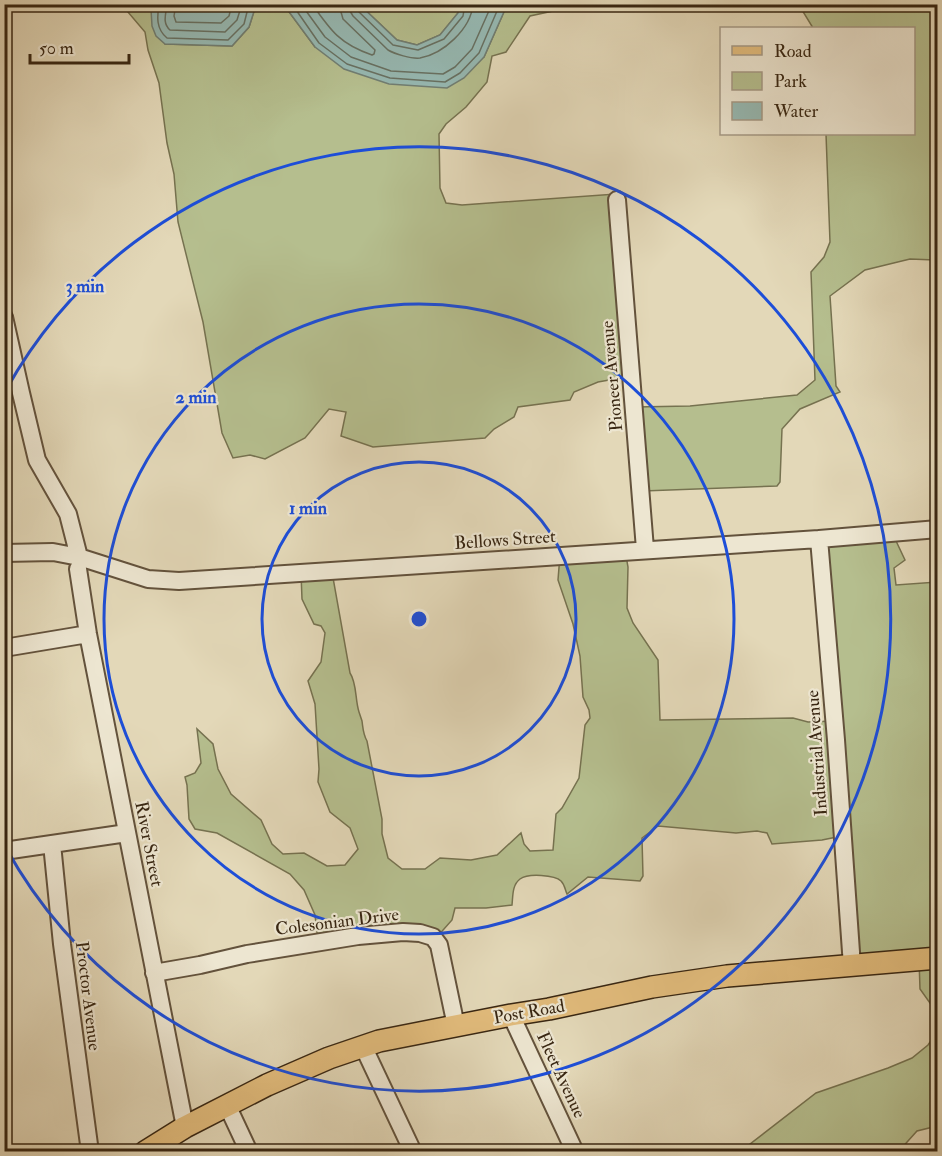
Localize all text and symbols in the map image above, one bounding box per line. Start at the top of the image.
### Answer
scale bar [30,27,129,65]
legend [720,27,915,135]
text: 50 m [39,37,74,60]
text: Road [774,40,812,63]
text: Park [774,70,807,93]
text: Water [773,100,818,123]
text: 3 min [66,275,105,298]
street label: Pioneer Avenue [596,319,628,432]
text: 2 min [176,386,217,409]
text: 1 min [289,497,328,520]
street label: Bellows Street [454,525,557,555]
centre of rings [409,609,429,629]
street label: Industrial Avenue [801,689,833,817]
street label: River Street [129,799,169,889]
street label: Colesonian Drive [274,903,401,941]
street label: Proctor Avenue [70,940,106,1052]
street label: Post Road [491,994,567,1030]
street label: Fleet Avenue [531,1028,591,1122]

